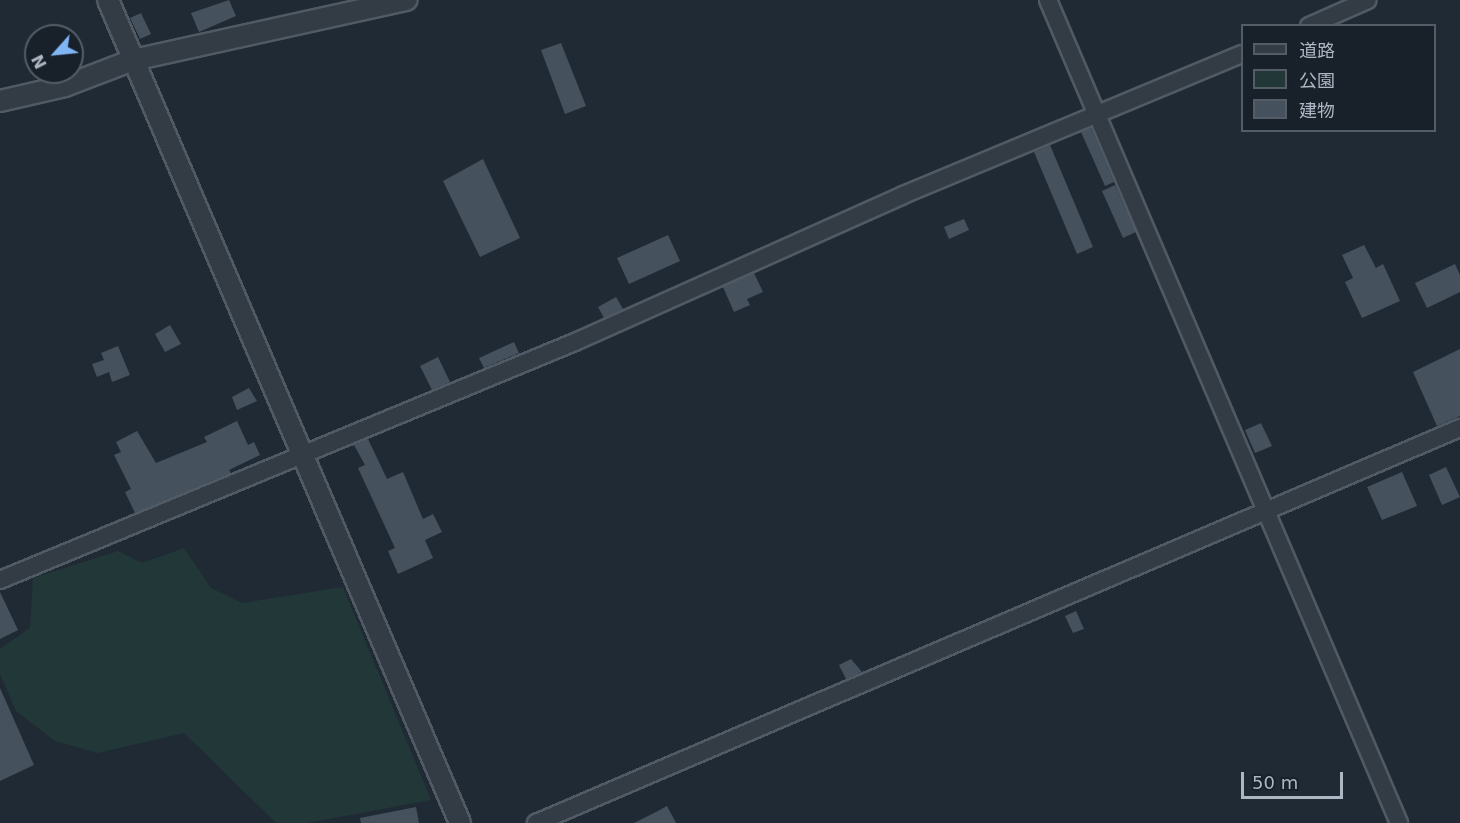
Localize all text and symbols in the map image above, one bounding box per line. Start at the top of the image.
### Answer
north arrow [24,24,84,84]
legend [1241,24,1436,132]
text: 道路 [1299,40,1335,61]
text: N [28,51,51,72]
text: 公園 [1299,70,1335,91]
text: 建物 [1299,100,1335,121]
scale bar [1244,760,1346,798]
text: 50 m [1252,772,1298,793]

